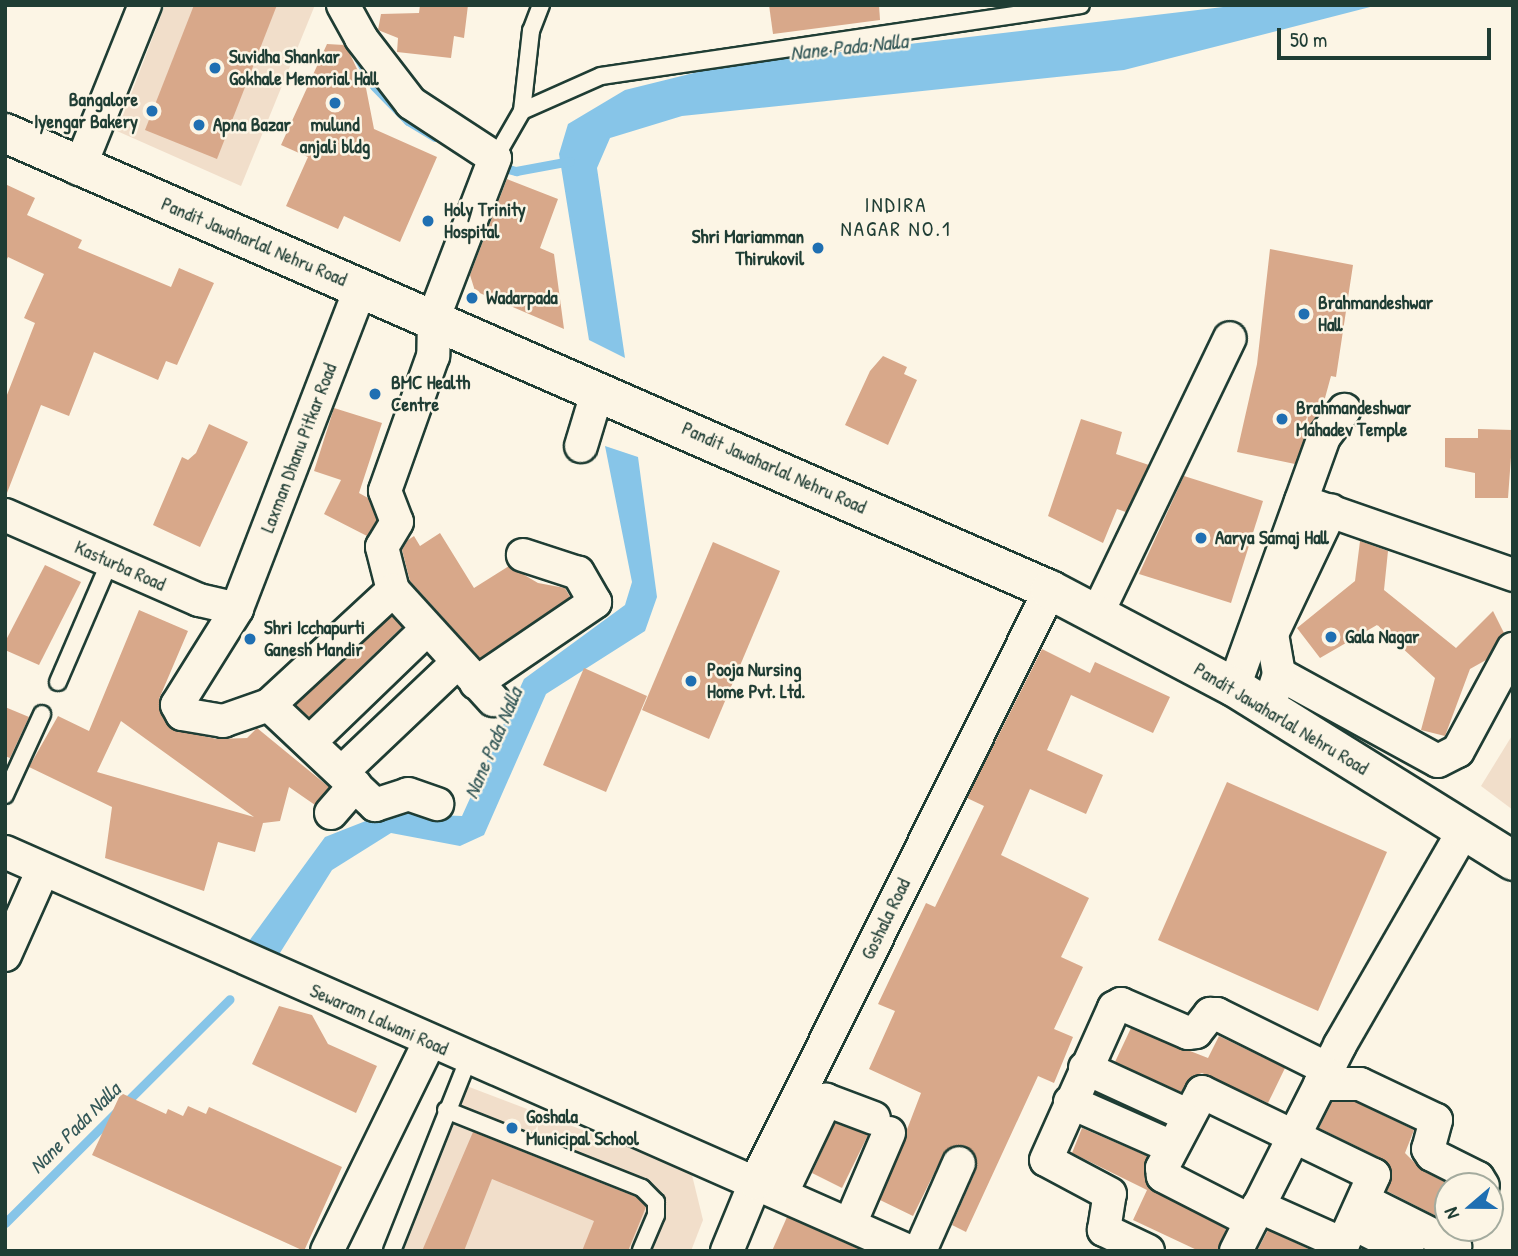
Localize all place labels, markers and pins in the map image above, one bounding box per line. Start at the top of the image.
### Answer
place label: Suvidha Shankar Gokhale Memorial Hall [229,46,378,90]
marker: Suvidha Shankar Gokhale Memorial Hall [207,60,223,76]
place label: Bangalore Iyengar Bakery [34,89,138,133]
marker: mulund anjali bldg [327,95,343,111]
marker: Bangalore Iyengar Bakery [144,103,160,119]
place label: Apna Bazar [213,114,291,136]
place label: mulund anjali bldg [300,114,370,158]
marker: Apna Bazar [191,117,207,133]
place label: Holy Trinity Hospital [444,199,526,243]
marker: Holy Trinity Hospital [418,211,438,231]
place label: Shri Mariamman Thirukovil [692,226,804,270]
marker: Shri Mariamman Thirukovil [810,240,826,256]
place label: Wadarpada [486,287,558,309]
marker: Wadarpada [464,290,480,306]
place label: Brahmandeshwar Hall [1318,292,1433,336]
marker: Brahmandeshwar Hall [1296,306,1312,322]
place label: BMC Health Centre [391,372,470,416]
marker: BMC Health Centre [365,384,385,404]
place label: Brahmandeshwar Mahadev Temple [1296,397,1411,441]
marker: Brahmandeshwar Mahadev Temple [1274,411,1290,427]
place label: Aarya Samaj Hall [1215,527,1329,549]
marker: Aarya Samaj Hall [1193,530,1209,546]
place label: Shri Icchapurti Ganesh Mandir [264,617,365,661]
place label: Gala Nagar [1345,626,1419,648]
marker: Gala Nagar [1323,629,1339,645]
marker: Shri Icchapurti Ganesh Mandir [242,631,258,647]
place label: Pooja Nursing Home Pvt. Ltd. [707,659,805,703]
marker: Pooja Nursing Home Pvt. Ltd. [681,671,701,691]
place label: Goshala Municipal School [526,1106,639,1150]
marker: Goshala Municipal School [504,1120,520,1136]

